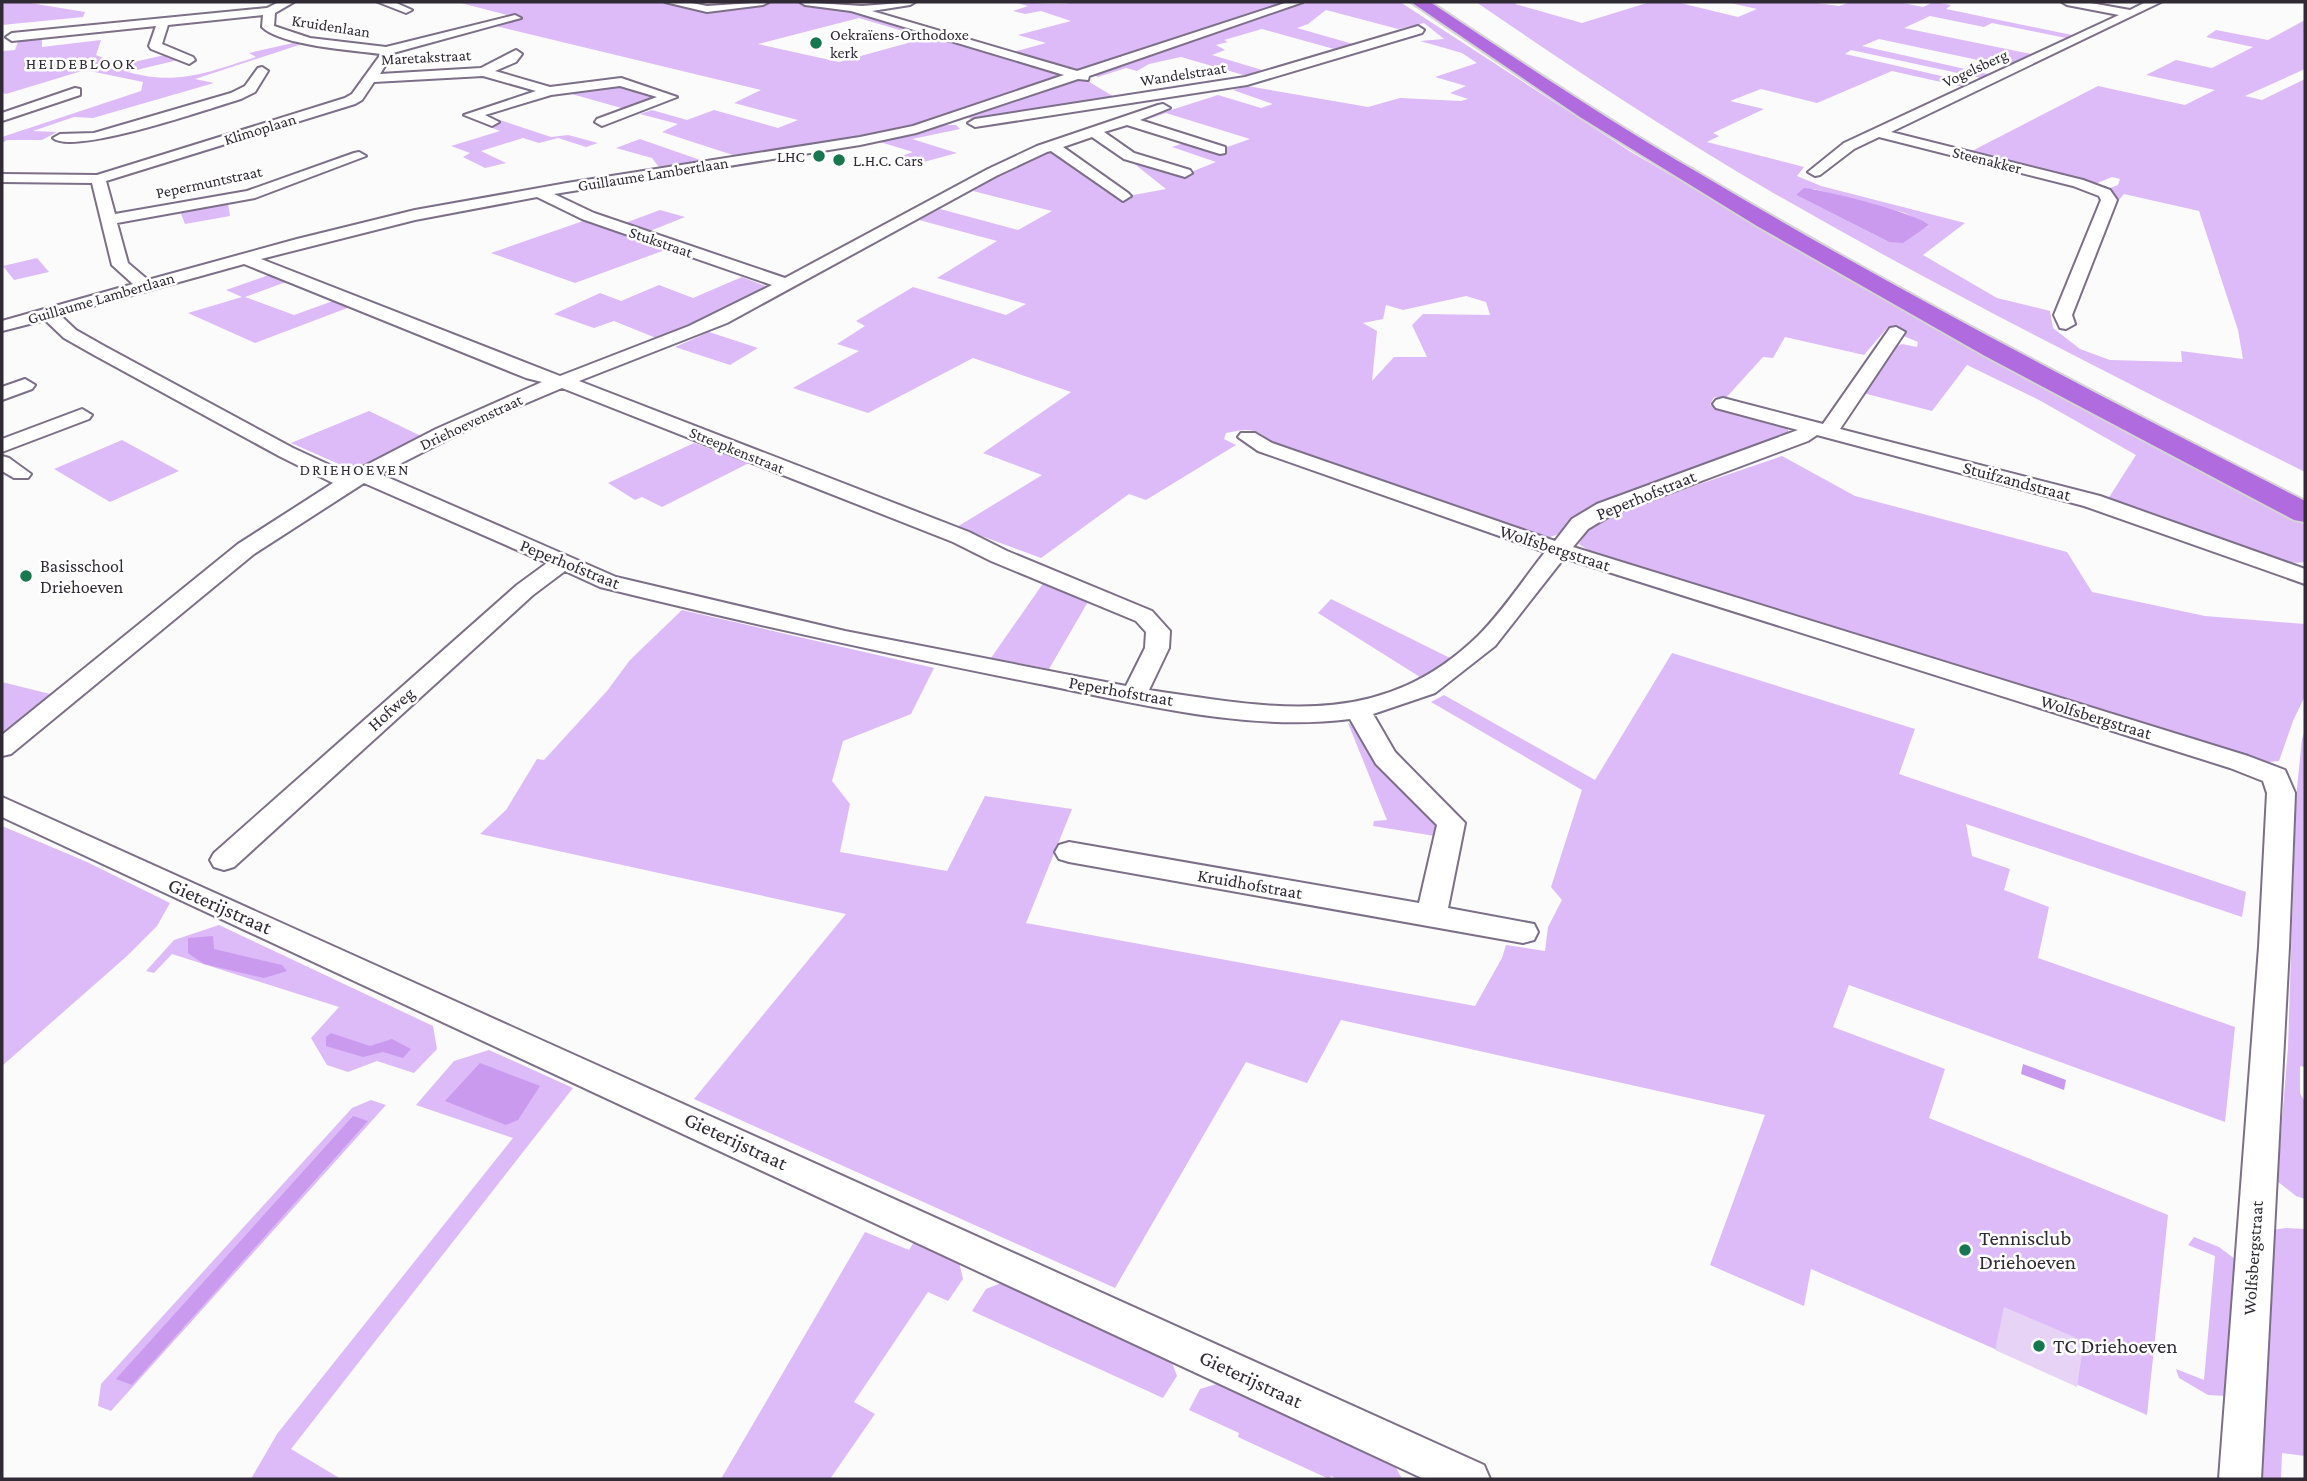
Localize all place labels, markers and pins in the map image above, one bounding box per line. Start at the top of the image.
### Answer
place label: Oekraïens-Orthodoxe kerk [830,26,969,61]
marker: Oekraïens-Orthodoxe kerk [808,35,824,51]
place label: LHC [777,148,805,165]
marker: LHC [811,148,827,164]
marker: L.H.C. Cars [831,152,847,168]
place label: L.H.C. Cars [853,152,923,169]
place label: Basisschool Driehoeven [40,556,124,597]
marker: Basisschool Driehoeven [18,568,34,584]
place label: Tennisclub Driehoeven [1979,1226,2076,1274]
marker: Tennisclub Driehoeven [1957,1242,1973,1258]
place label: TC Driehoeven [2053,1334,2178,1358]
marker: TC Driehoeven [2031,1338,2047,1354]

